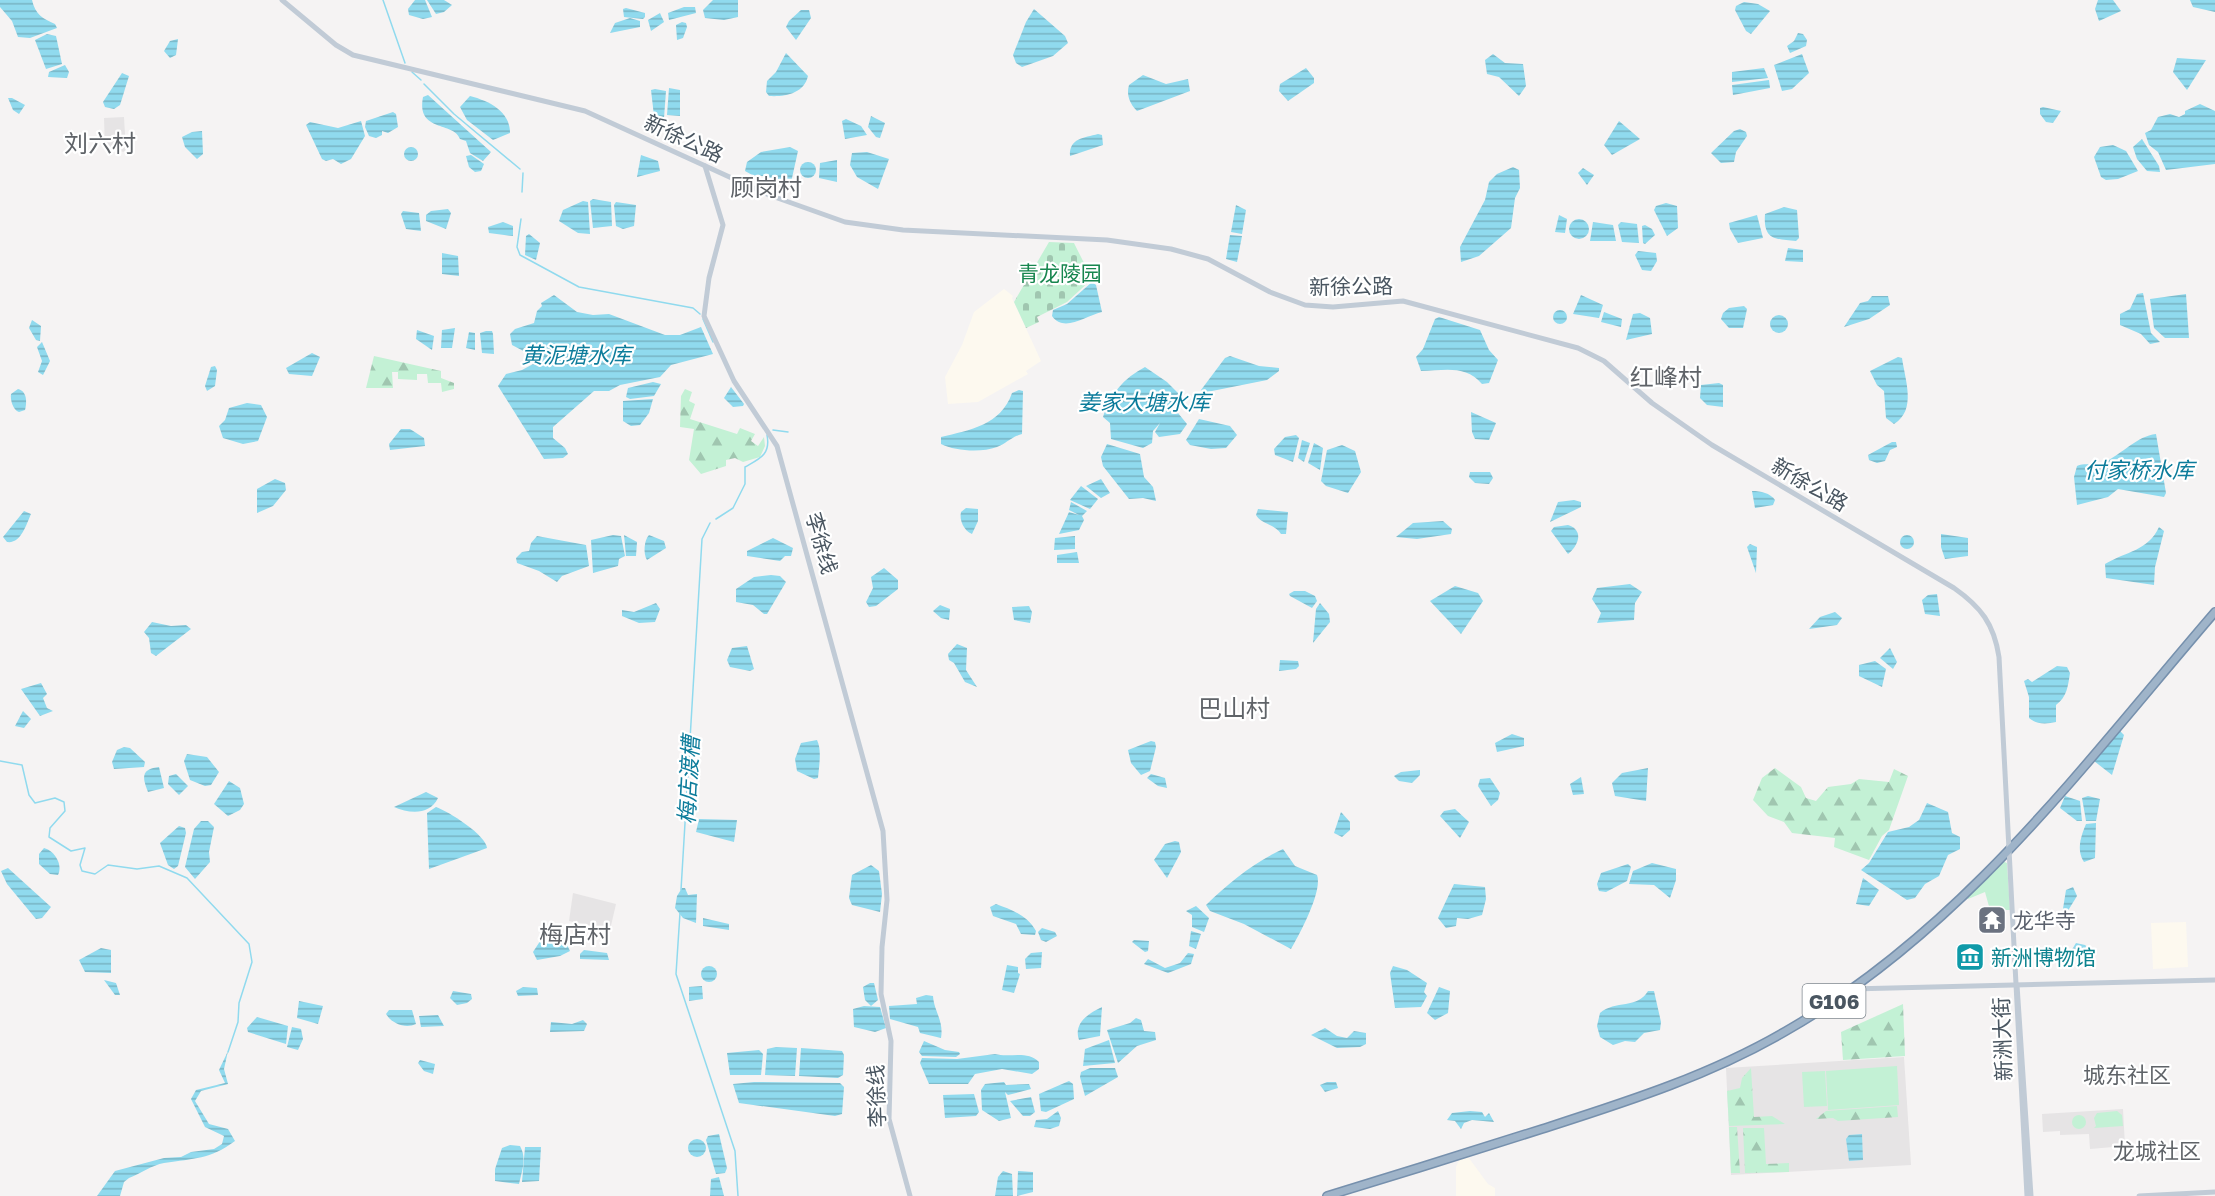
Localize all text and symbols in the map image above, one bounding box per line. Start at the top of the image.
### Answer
street label: 新徐公路 [640,108,728,168]
district label: 刘六村 [64,128,136,157]
district label: 顾岗村 [730,172,802,201]
park label: 青龙陵园 [1018,260,1102,286]
street label: 新徐公路 [1309,272,1393,300]
water label: 黄泥塘水库 [521,341,635,368]
district label: 红峰村 [1630,362,1702,391]
water label: 姜家大塘水库 [1078,388,1214,415]
street label: 新徐公路 [1767,452,1853,516]
water label: 付家桥水库 [2084,456,2198,483]
street label: 李徐线 [801,509,843,577]
district label: 巴山村 [1198,693,1270,722]
water label: 梅店渡槽 [672,731,704,825]
temple icon: 龙华寺 [1976,904,2008,936]
place label: 龙华寺 [2013,907,2076,933]
district label: 梅店村 [539,919,611,948]
museum icon: 新洲博物馆 [1954,941,1986,973]
place label: 新洲博物馆 [1991,944,2096,970]
road number: G106 [1802,984,1866,1018]
street label: 新洲大街 [1988,997,2016,1081]
district label: 城东社区 [2083,1061,2171,1088]
street label: 李徐线 [862,1064,890,1128]
district label: 龙城社区 [2113,1137,2201,1164]

